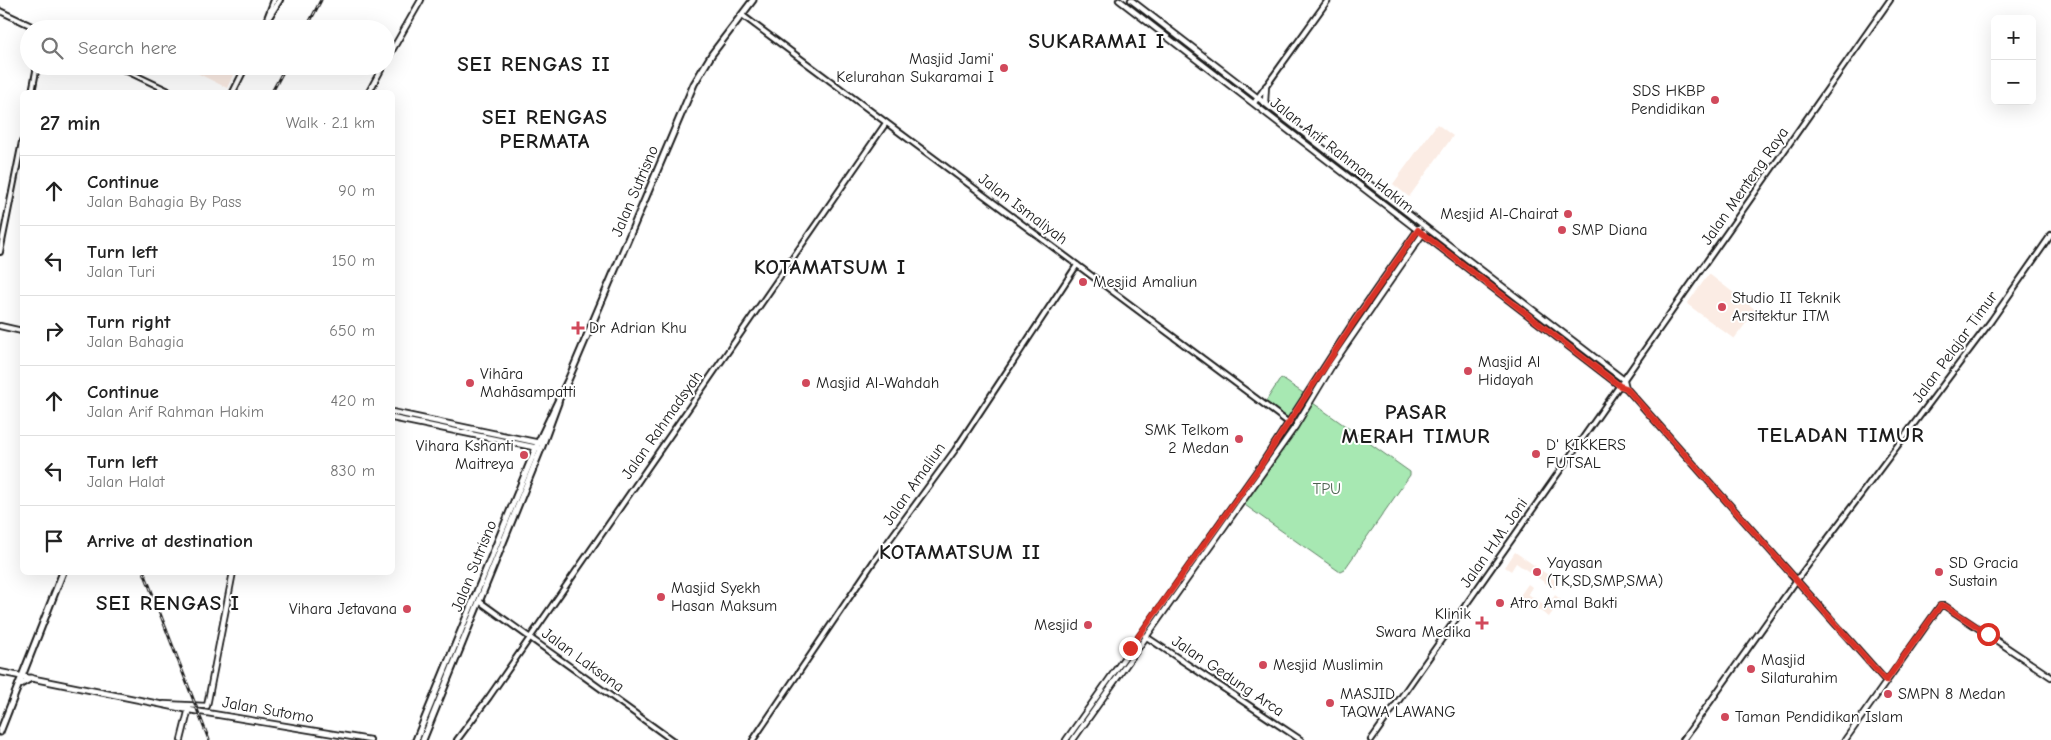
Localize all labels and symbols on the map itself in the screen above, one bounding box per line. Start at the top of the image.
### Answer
district label: SUKARAMAI I [1029,29,1165,53]
place label: Masjid Jami' Kelurahan Sukaramai I [836,50,994,86]
district label: SEI RENGAS II [457,52,611,76]
marker: Masjid Jami' Kelurahan Sukaramai I [998,62,1010,74]
place label: SDS HKBP Pendidikan [1631,82,1705,118]
street label: Jalan Arif Rahman Hakim [1267,93,1417,217]
marker: SDS HKBP Pendidikan [1709,94,1721,106]
district label: SEI RENGAS PERMATA [482,105,608,153]
street label: Jalan Menteng Raya [1698,124,1792,248]
street label: Jalan Sutrisno [608,143,662,239]
street label: Jalan Ismaliyah [975,170,1071,248]
place label: Mesjid Al-Chairat [1440,205,1558,223]
marker: Mesjid Al-Chairat [1562,208,1574,220]
place label: SMP Diana [1572,221,1648,239]
marker: SMP Diana [1556,224,1568,236]
district label: KOTAMATSUM I [754,255,906,279]
place label: Mesjid Amaliun [1093,273,1197,291]
marker: Mesjid Amaliun [1077,276,1089,288]
street label: Jalan Pelajar Timur [1909,287,2002,406]
place label: Studio II Teknik Arsitektur ITM [1732,289,1841,325]
marker: Studio II Teknik Arsitektur ITM [1716,301,1728,313]
place label: Dr Adrian Khu [589,319,687,337]
marker: Dr Adrian Khu [571,321,585,335]
place label: Masjid Al Hidayah [1478,353,1540,389]
place label: Vihāra Mahāsampatti [480,365,576,401]
marker: Masjid Al Hidayah [1462,365,1474,377]
street label: Jalan Rahmadsyah [618,367,706,483]
place label: Masjid Al-Wahdah [816,374,939,392]
marker: Vihāra Mahāsampatti [464,377,476,389]
marker: Masjid Al-Wahdah [800,377,812,389]
district label: PASAR MERAH TIMUR [1342,400,1491,448]
place label: SMK Telkom 2 Medan [1145,421,1229,457]
district label: TELADAN TIMUR [1758,423,1924,447]
marker: SMK Telkom 2 Medan [1233,433,1245,445]
place label: D' KIKKERS FUTSAL [1546,436,1626,472]
place label: Vihara Kshanti Maitreya [416,437,514,473]
street label: Jalan Amaliun [879,439,949,529]
marker: D' KIKKERS FUTSAL [1530,448,1542,460]
marker: Vihara Kshanti Maitreya [518,449,530,461]
park label: TPU [1313,480,1341,498]
street label: Jalan H.M. Joni [1457,495,1531,591]
street label: Jalan Sutrisno [447,518,501,614]
district label: KOTAMATSUM II [879,540,1041,564]
place label: Yayasan (TK,SD,SMP,SMA) [1547,554,1663,590]
place label: SD Gracia Sustain [1949,554,2019,590]
marker: Yayasan (TK,SD,SMP,SMA) [1531,566,1543,578]
marker: SD Gracia Sustain [1933,566,1945,578]
place label: Masjid Syekh Hasan Maksum [671,579,777,615]
district label: SEI RENGAS I [96,591,240,615]
marker: Masjid Syekh Hasan Maksum [655,591,667,603]
place label: Atro Amal Bakti [1510,594,1618,612]
marker: Atro Amal Bakti [1494,597,1506,609]
place label: Vihara Jetavana [289,600,397,618]
marker: Vihara Jetavana [401,603,413,615]
place label: Klinik Swara Medika [1376,605,1471,641]
place label: Mesjid [1034,616,1078,634]
marker: Klinik Swara Medika [1475,616,1489,630]
marker: Mesjid [1082,619,1094,631]
route start [1977,623,2000,646]
street label: Jalan Laksana [538,624,628,696]
street label: Jalan Gedung Arca [1168,632,1288,720]
route end [1119,637,1142,660]
place label: Masjid Silaturahim [1761,651,1838,687]
place label: Mesjid Muslimin [1273,656,1383,674]
marker: Mesjid Muslimin [1257,659,1269,671]
marker: Masjid Silaturahim [1745,663,1757,675]
place label: MASJID TAQWA LAWANG [1340,685,1456,721]
place label: SMPN 8 Medan [1898,685,2006,703]
marker: SMPN 8 Medan [1882,688,1894,700]
street label: Jalan Sutomo [221,693,315,727]
marker: MASJID TAQWA LAWANG [1324,697,1336,709]
place label: Taman Pendidikan Islam [1735,708,1903,726]
marker: Taman Pendidikan Islam [1719,711,1731,723]

